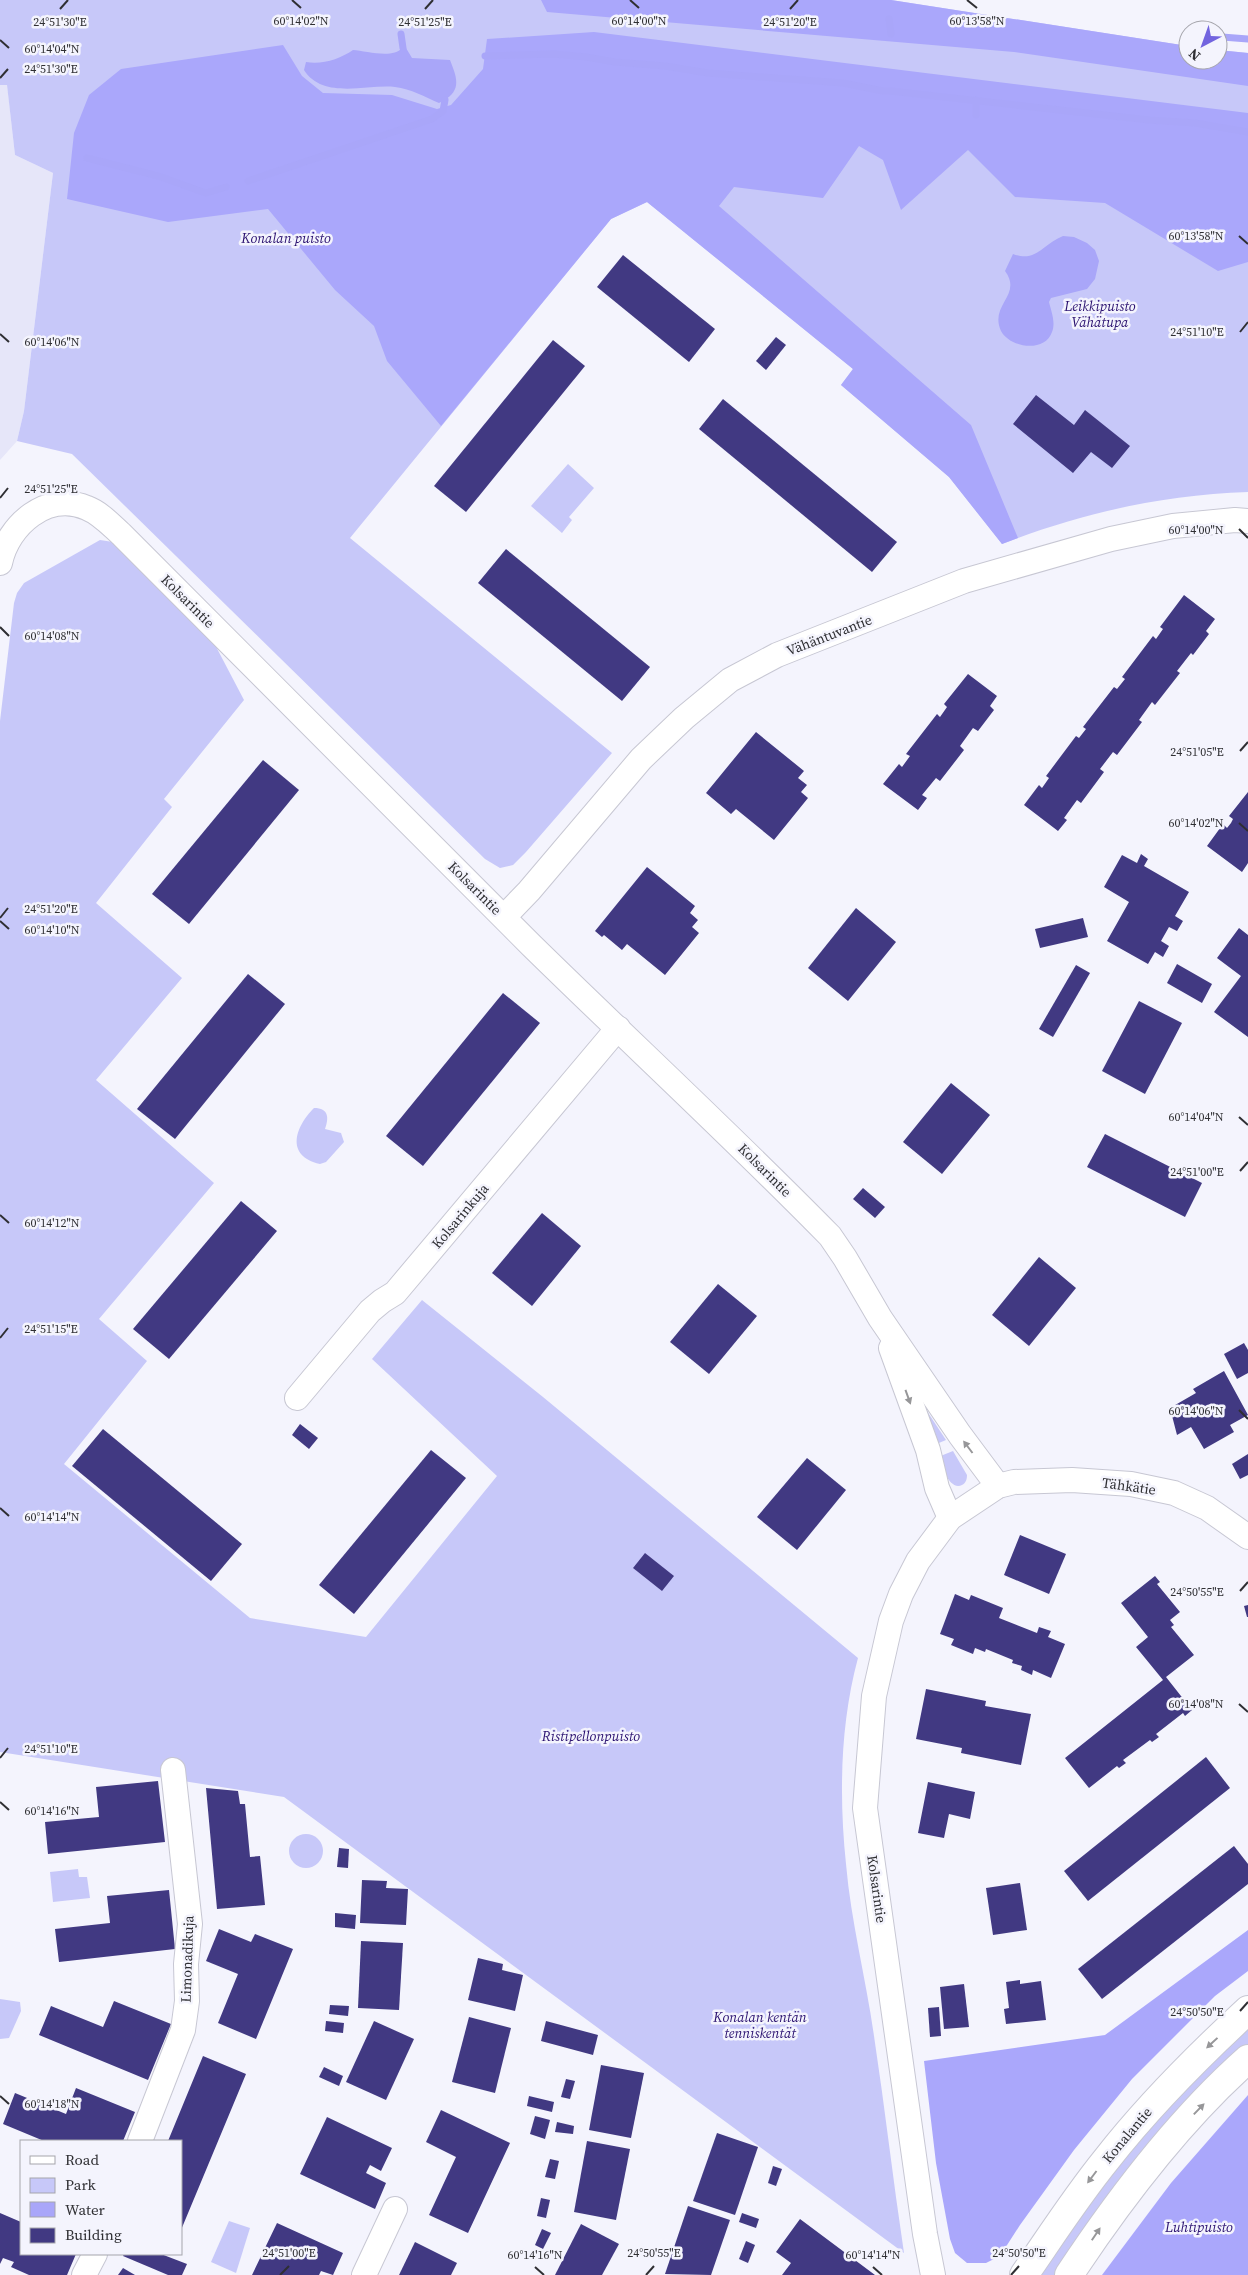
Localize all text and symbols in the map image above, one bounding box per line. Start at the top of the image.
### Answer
text: 60°14'02"N [273,13,329,29]
text: 60°14'00"N [611,13,667,29]
text: 60°13'58"N [949,13,1005,29]
text: 24°51'30"E [33,14,87,30]
text: 24°51'25"E [398,14,452,30]
text: 24°51'20"E [763,14,817,30]
north arrow [1178,20,1228,70]
text: 60°14'04"N [24,41,80,57]
text: N [1184,44,1205,66]
text: 24°51'30"E [24,61,78,77]
park label: Konalan puisto [240,228,331,248]
text: 60°13'58"N [1168,228,1224,244]
park label: Leikkipuisto Vähätupa [1063,296,1136,332]
text: 24°51'10"E [1170,324,1224,340]
text: 60°14'06"N [24,334,80,350]
text: 24°51'25"E [24,481,78,497]
text: 60°14'00"N [1168,522,1224,538]
street label: Kolsarintie [157,570,219,632]
street label: Vähäntuvantie [783,609,875,661]
text: 60°14'08"N [24,628,80,644]
text: 24°51'05"E [1170,744,1224,760]
text: 60°14'02"N [1168,815,1224,831]
street label: Kolsarintie [444,857,506,919]
text: 24°51'20"E [24,901,78,917]
text: 60°14'10"N [24,922,80,938]
text: 60°14'04"N [1168,1109,1224,1125]
street label: Kolsarintie [734,1139,796,1201]
text: 24°51'00"E [1170,1164,1224,1180]
street label: Kolsarinkuja [427,1179,494,1253]
text: 60°14'12"N [24,1215,80,1231]
text: 24°51'15"E [24,1321,78,1337]
one-way arrow [904,1390,912,1405]
text: 60°14'06"N [1168,1403,1224,1419]
one-way arrow [963,1441,974,1454]
street label: Tähkätie [1101,1472,1157,1500]
text: 60°14'14"N [24,1509,80,1525]
text: 24°50'55"E [1170,1584,1224,1600]
text: 60°14'08"N [1168,1696,1224,1712]
park label: Ristipellonpuisto [541,1726,640,1746]
text: 24°51'10"E [24,1741,78,1757]
text: 60°14'16"N [24,1803,80,1819]
street label: Kolsarintie [862,1854,892,1924]
street label: Limonadikuja [175,1914,199,2003]
text: 24°50'50"E [1170,2004,1224,2020]
park label: Konalan kentän tenniskentät [712,2007,807,2043]
one-way arrow [1207,2037,1219,2049]
text: 60°14'18"N [24,2096,80,2112]
street label: Konalantie [1098,2103,1156,2167]
one-way arrow [1193,2103,1205,2115]
legend [20,2140,182,2255]
text: Road [65,2149,99,2170]
one-way arrow [1087,2170,1098,2183]
text: Park [65,2174,97,2195]
text: Water [65,2199,106,2220]
park label: Luhtipuisto [1164,2217,1233,2237]
text: Building [65,2224,122,2245]
one-way arrow [1091,2228,1101,2241]
text: 24°51'00"E [262,2245,316,2261]
text: 24°50'55"E [627,2245,681,2261]
text: 24°50'50"E [992,2245,1046,2261]
text: 60°14'16"N [507,2247,563,2263]
text: 60°14'14"N [845,2247,901,2263]

